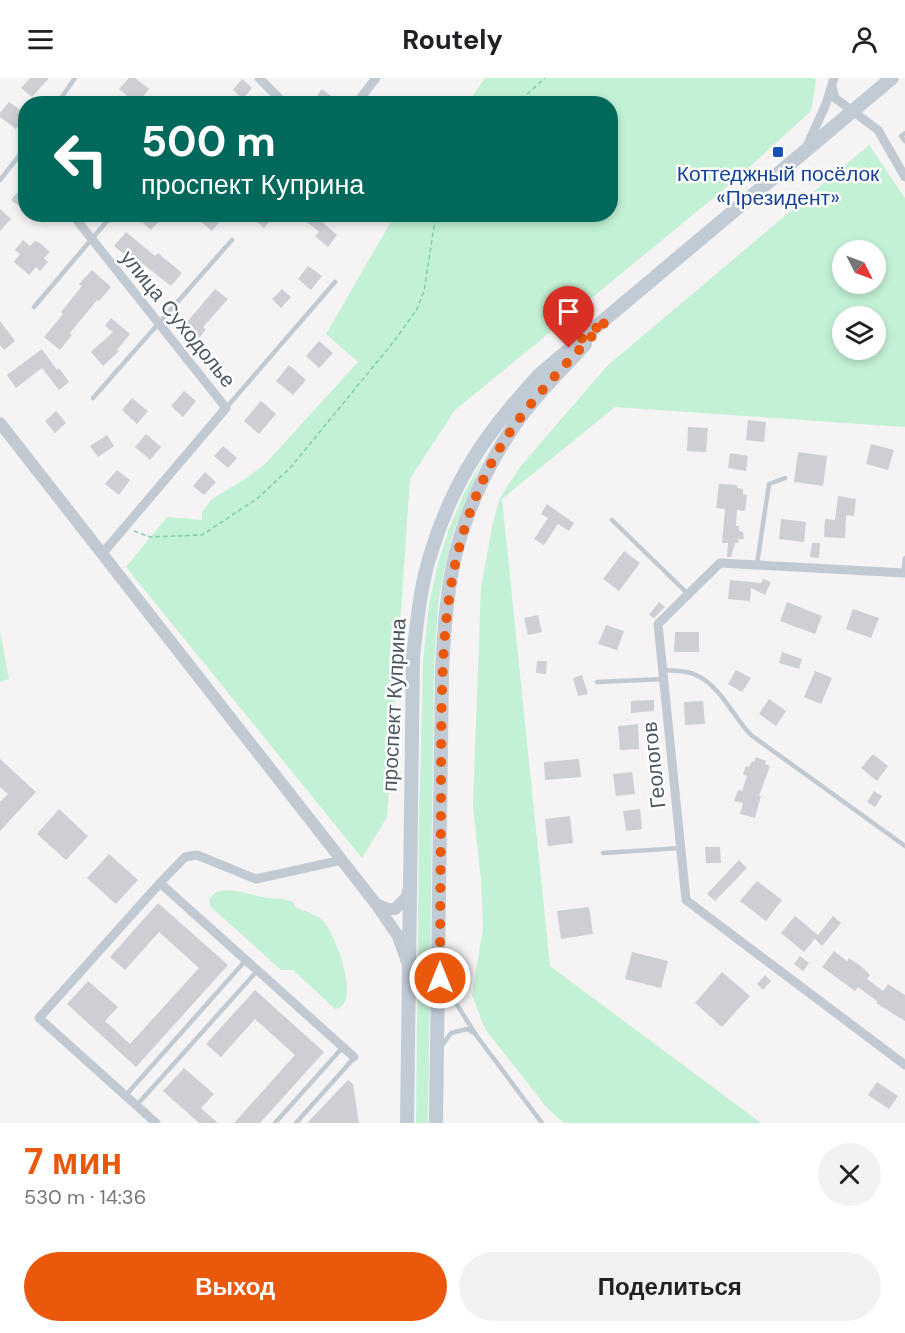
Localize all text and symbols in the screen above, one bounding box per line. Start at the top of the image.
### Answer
text: Routely [402,22,503,57]
icon: menu [24,23,57,56]
icon: person [848,23,881,56]
text: 500 m [141,114,276,169]
icon: left [42,120,120,198]
marker: Коттеджный посёлок «Президент» [771,145,785,159]
place label: Коттеджный посёлок «Президент» [677,160,880,212]
text: проспект Куприна [141,167,364,202]
north arrow [832,240,886,294]
map controls [832,240,886,360]
street label: улица Суходолье [114,245,242,393]
pin [543,286,594,348]
icon: arrive [552,295,585,328]
button: layers [832,306,886,360]
street label: проспект Куприна [375,617,413,792]
street label: Геологов [636,720,672,810]
position arrow [408,946,472,1010]
text: 7 мин [24,1138,122,1185]
button: close [818,1143,881,1206]
text: 530 m · 14:36 [24,1184,146,1210]
button: Выход [24,1252,447,1321]
button: Поделиться [459,1252,881,1321]

